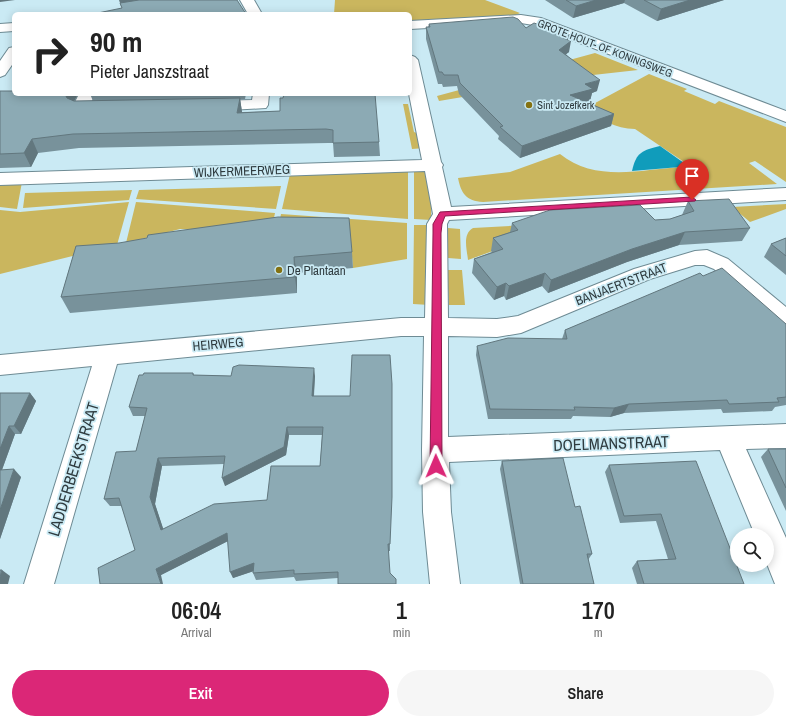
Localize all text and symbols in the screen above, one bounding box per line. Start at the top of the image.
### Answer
street label: GROTE HOUT- OF KONINGSWEG [536,16,674,80]
text: 90 m [90,23,142,61]
icon: right [24,28,76,80]
text: Pieter Janszstraat [90,59,209,84]
place label: Sint Jozefkerk [537,98,595,112]
marker: Sint Jozefkerk [524,100,534,110]
pin [675,159,709,200]
street label: WIJKERMEERWEG [194,161,290,181]
icon: arrive [681,165,703,187]
street label: BANJAERTSTRAAT [573,259,670,309]
place label: De Plantaan [287,262,346,279]
marker: De Plantaan [274,265,284,275]
street label: HEIRWEG [192,333,244,355]
street label: LADDERBEEKSTRAAT [42,399,104,539]
street label: DOELMANSTRAAT [553,430,669,456]
position arrow [415,445,457,487]
map controls [730,528,774,572]
button: search [730,528,774,572]
text: 06:04 [171,594,221,626]
text: 1 [396,594,407,626]
text: 170 [582,594,615,626]
text: Arrival [181,624,212,641]
text: min [393,624,410,641]
text: m [594,624,603,641]
button: Exit [12,670,389,716]
button: Share [397,670,774,716]

